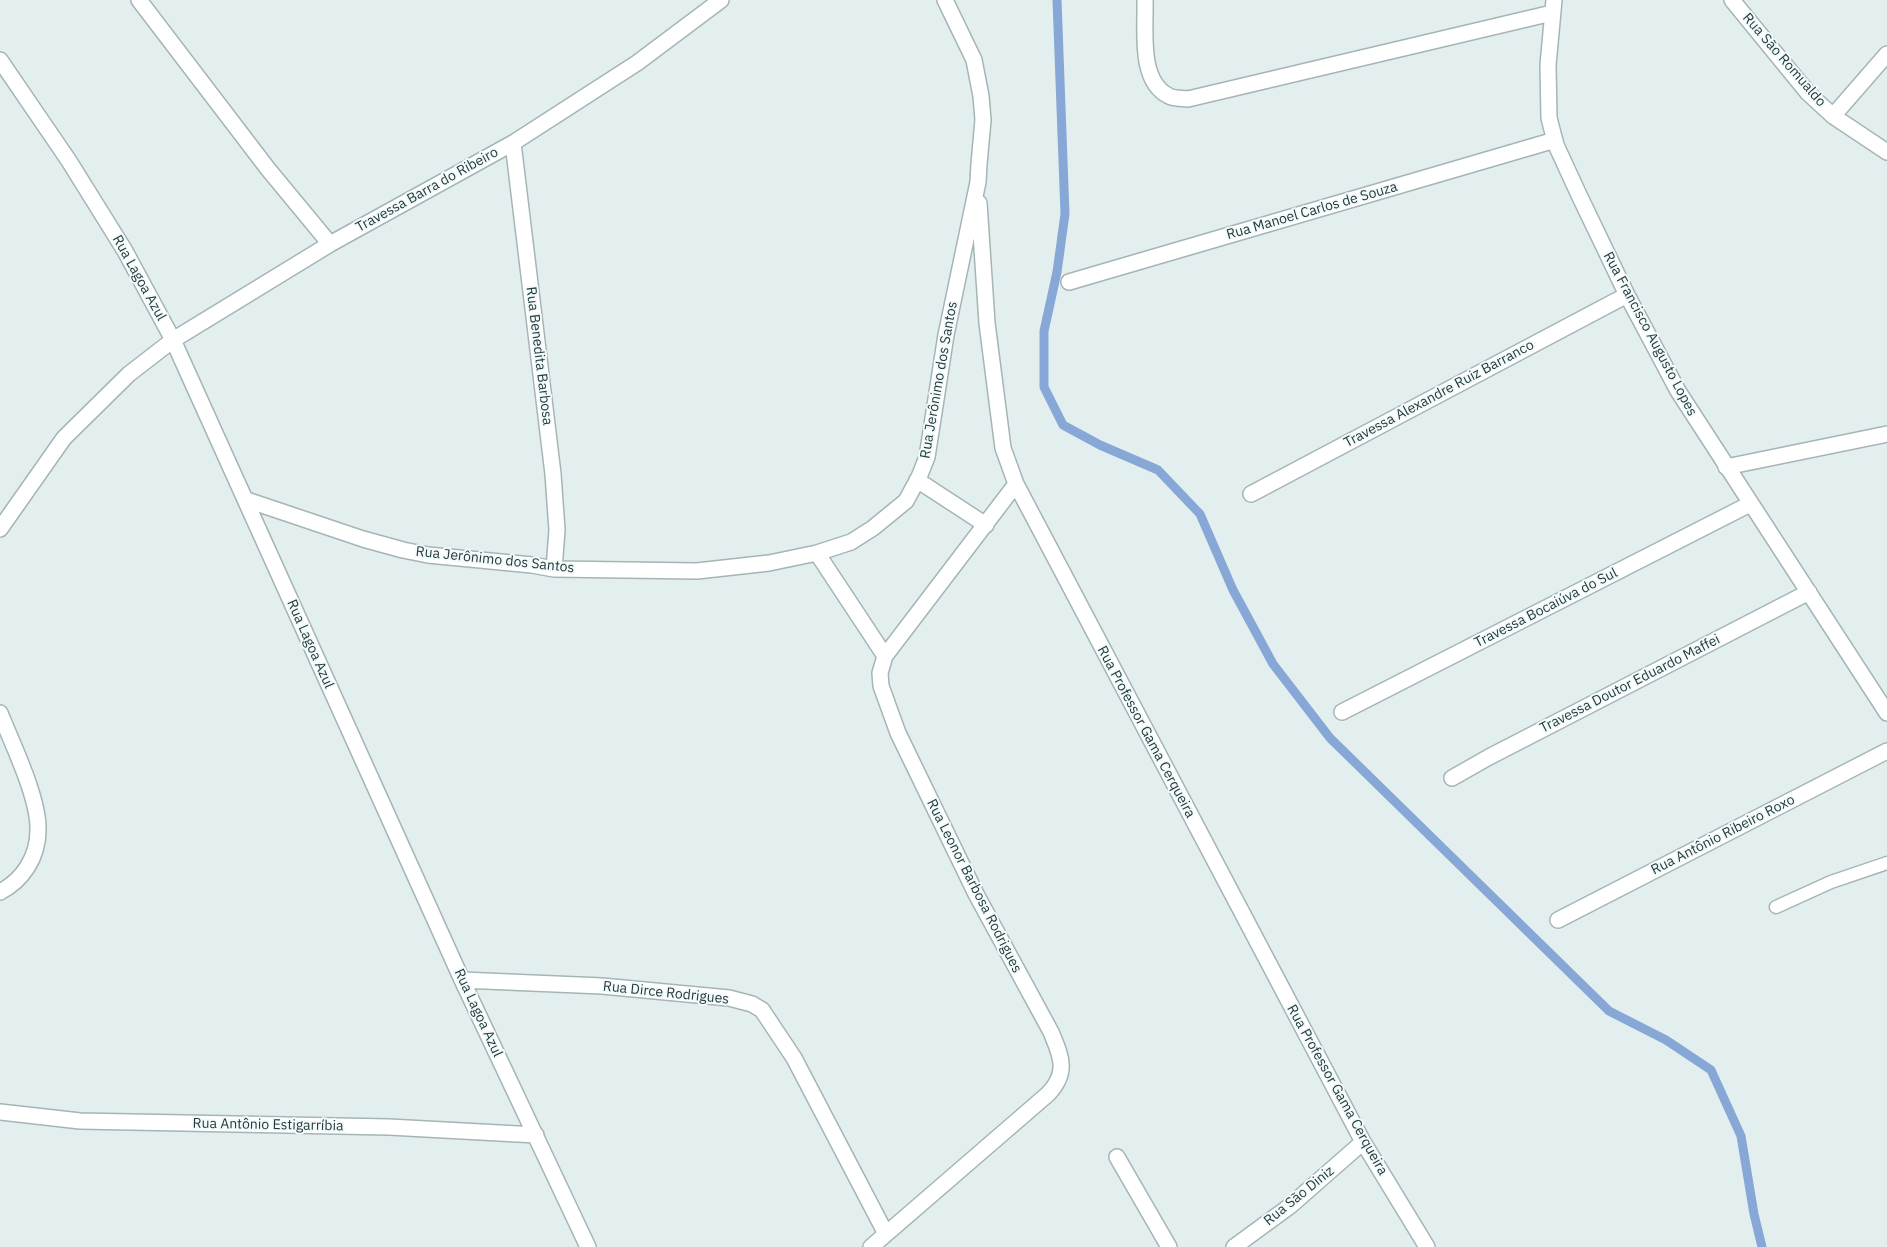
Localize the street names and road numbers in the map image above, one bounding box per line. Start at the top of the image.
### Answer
street label: Rua São Romualdo [1739,10,1829,110]
street label: Travessa Barra do Ribeiro [353,144,501,236]
street label: Rua Manoel Carlos de Souza [1225,179,1399,243]
street label: Rua Lagoa Azul [109,232,169,324]
street label: Rua Francisco Augusto Lopes [1600,249,1700,419]
street label: Rua Benedita Barbosa [522,286,556,426]
street label: Rua Jerônimo dos Santos [917,300,961,460]
street label: Travessa Alexandre Ruiz Barranco [1341,337,1537,451]
street label: Rua Jerônimo dos Santos [415,543,575,577]
street label: Travessa Bocaiúva do Sul [1472,565,1620,651]
street label: Rua Lagoa Azul [283,597,337,691]
street label: Travessa Doutor Eduardo Maffei [1537,631,1723,737]
street label: Rua Professor Gama Cerqueira [1093,643,1199,821]
street label: Rua Antônio Ribeiro Roxo [1648,791,1798,879]
street label: Rua Leonor Barbosa Rodrigues [923,796,1025,976]
street label: Rua Lagoa Azul [450,966,506,1060]
street label: Rua Dirce Rodrigues [602,978,730,1008]
street label: Rua Professor Gama Cerqueira [1283,1002,1391,1178]
street label: Rua Antônio Estigarríbia [192,1115,344,1135]
street label: Rua São Diniz [1261,1163,1337,1229]

